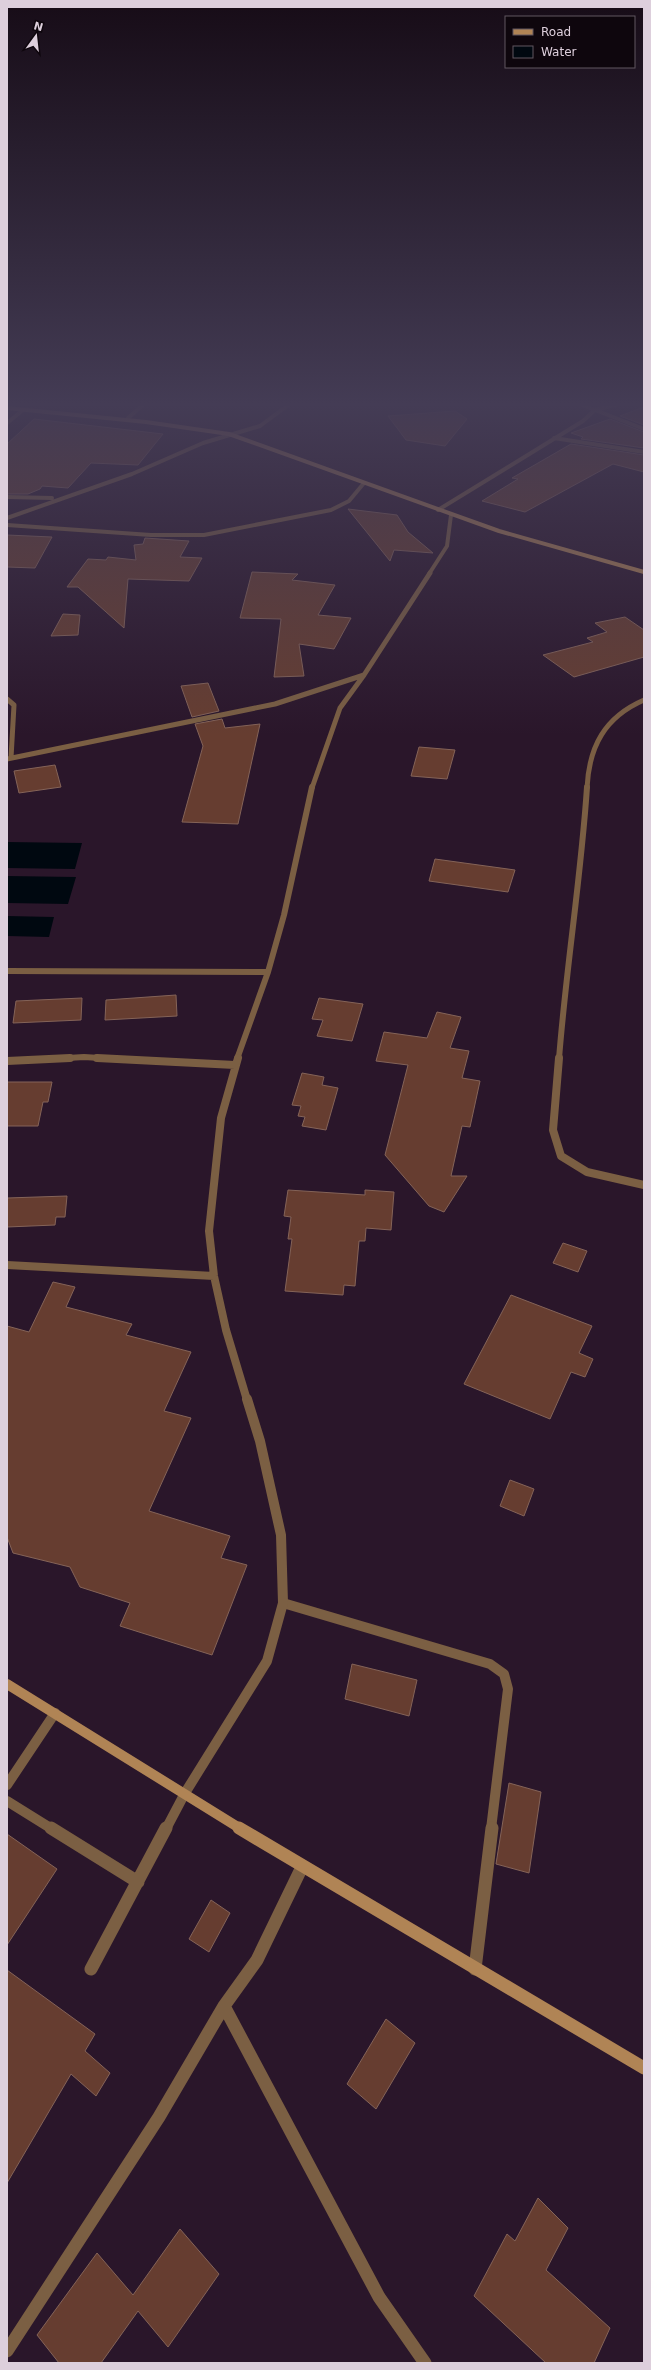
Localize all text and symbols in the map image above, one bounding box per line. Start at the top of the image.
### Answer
north arrow [16,16,56,56]
legend [505,16,635,68]
text: N [32,19,45,34]
text: Road [541,25,571,39]
text: Water [541,45,577,59]

